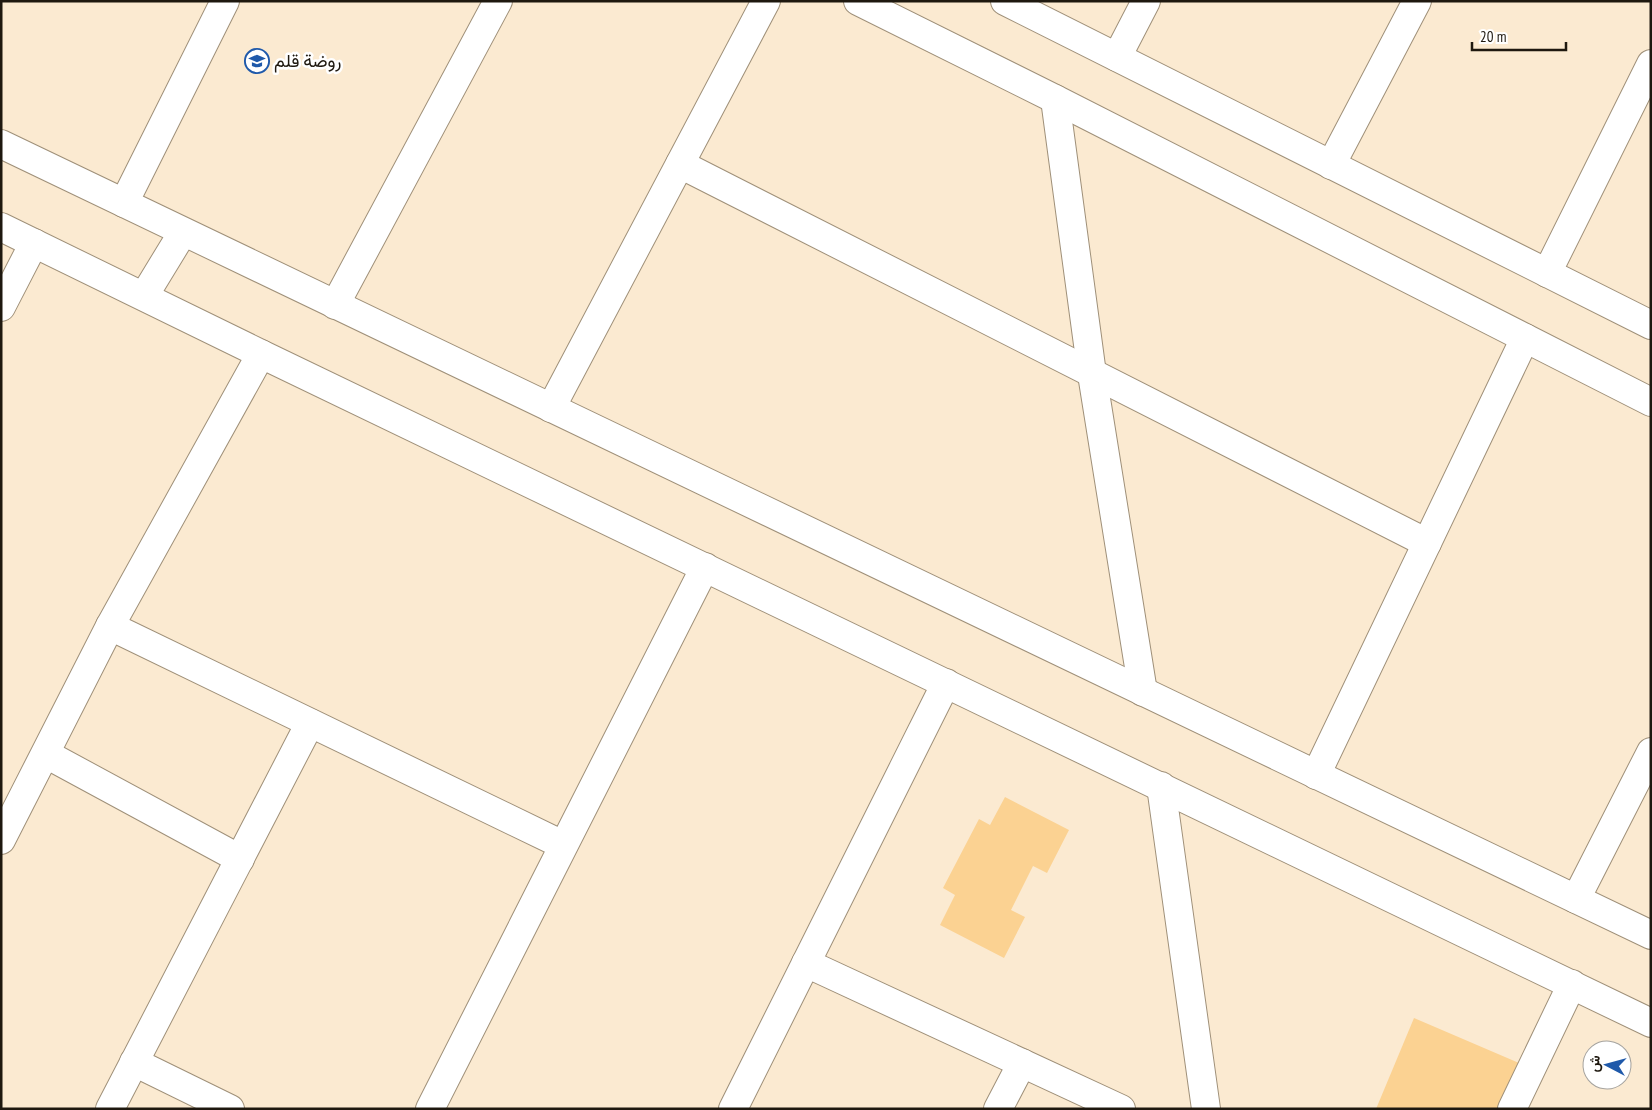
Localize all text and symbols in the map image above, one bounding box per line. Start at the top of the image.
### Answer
scale bar [1472,20,1566,52]
text: 20 m [1480,27,1506,46]
school or university icon: روضة قلم [244,48,270,74]
place label: روضة قلم [274,49,341,73]
north arrow [1582,1040,1632,1090]
text: ش [1584,1054,1604,1073]

